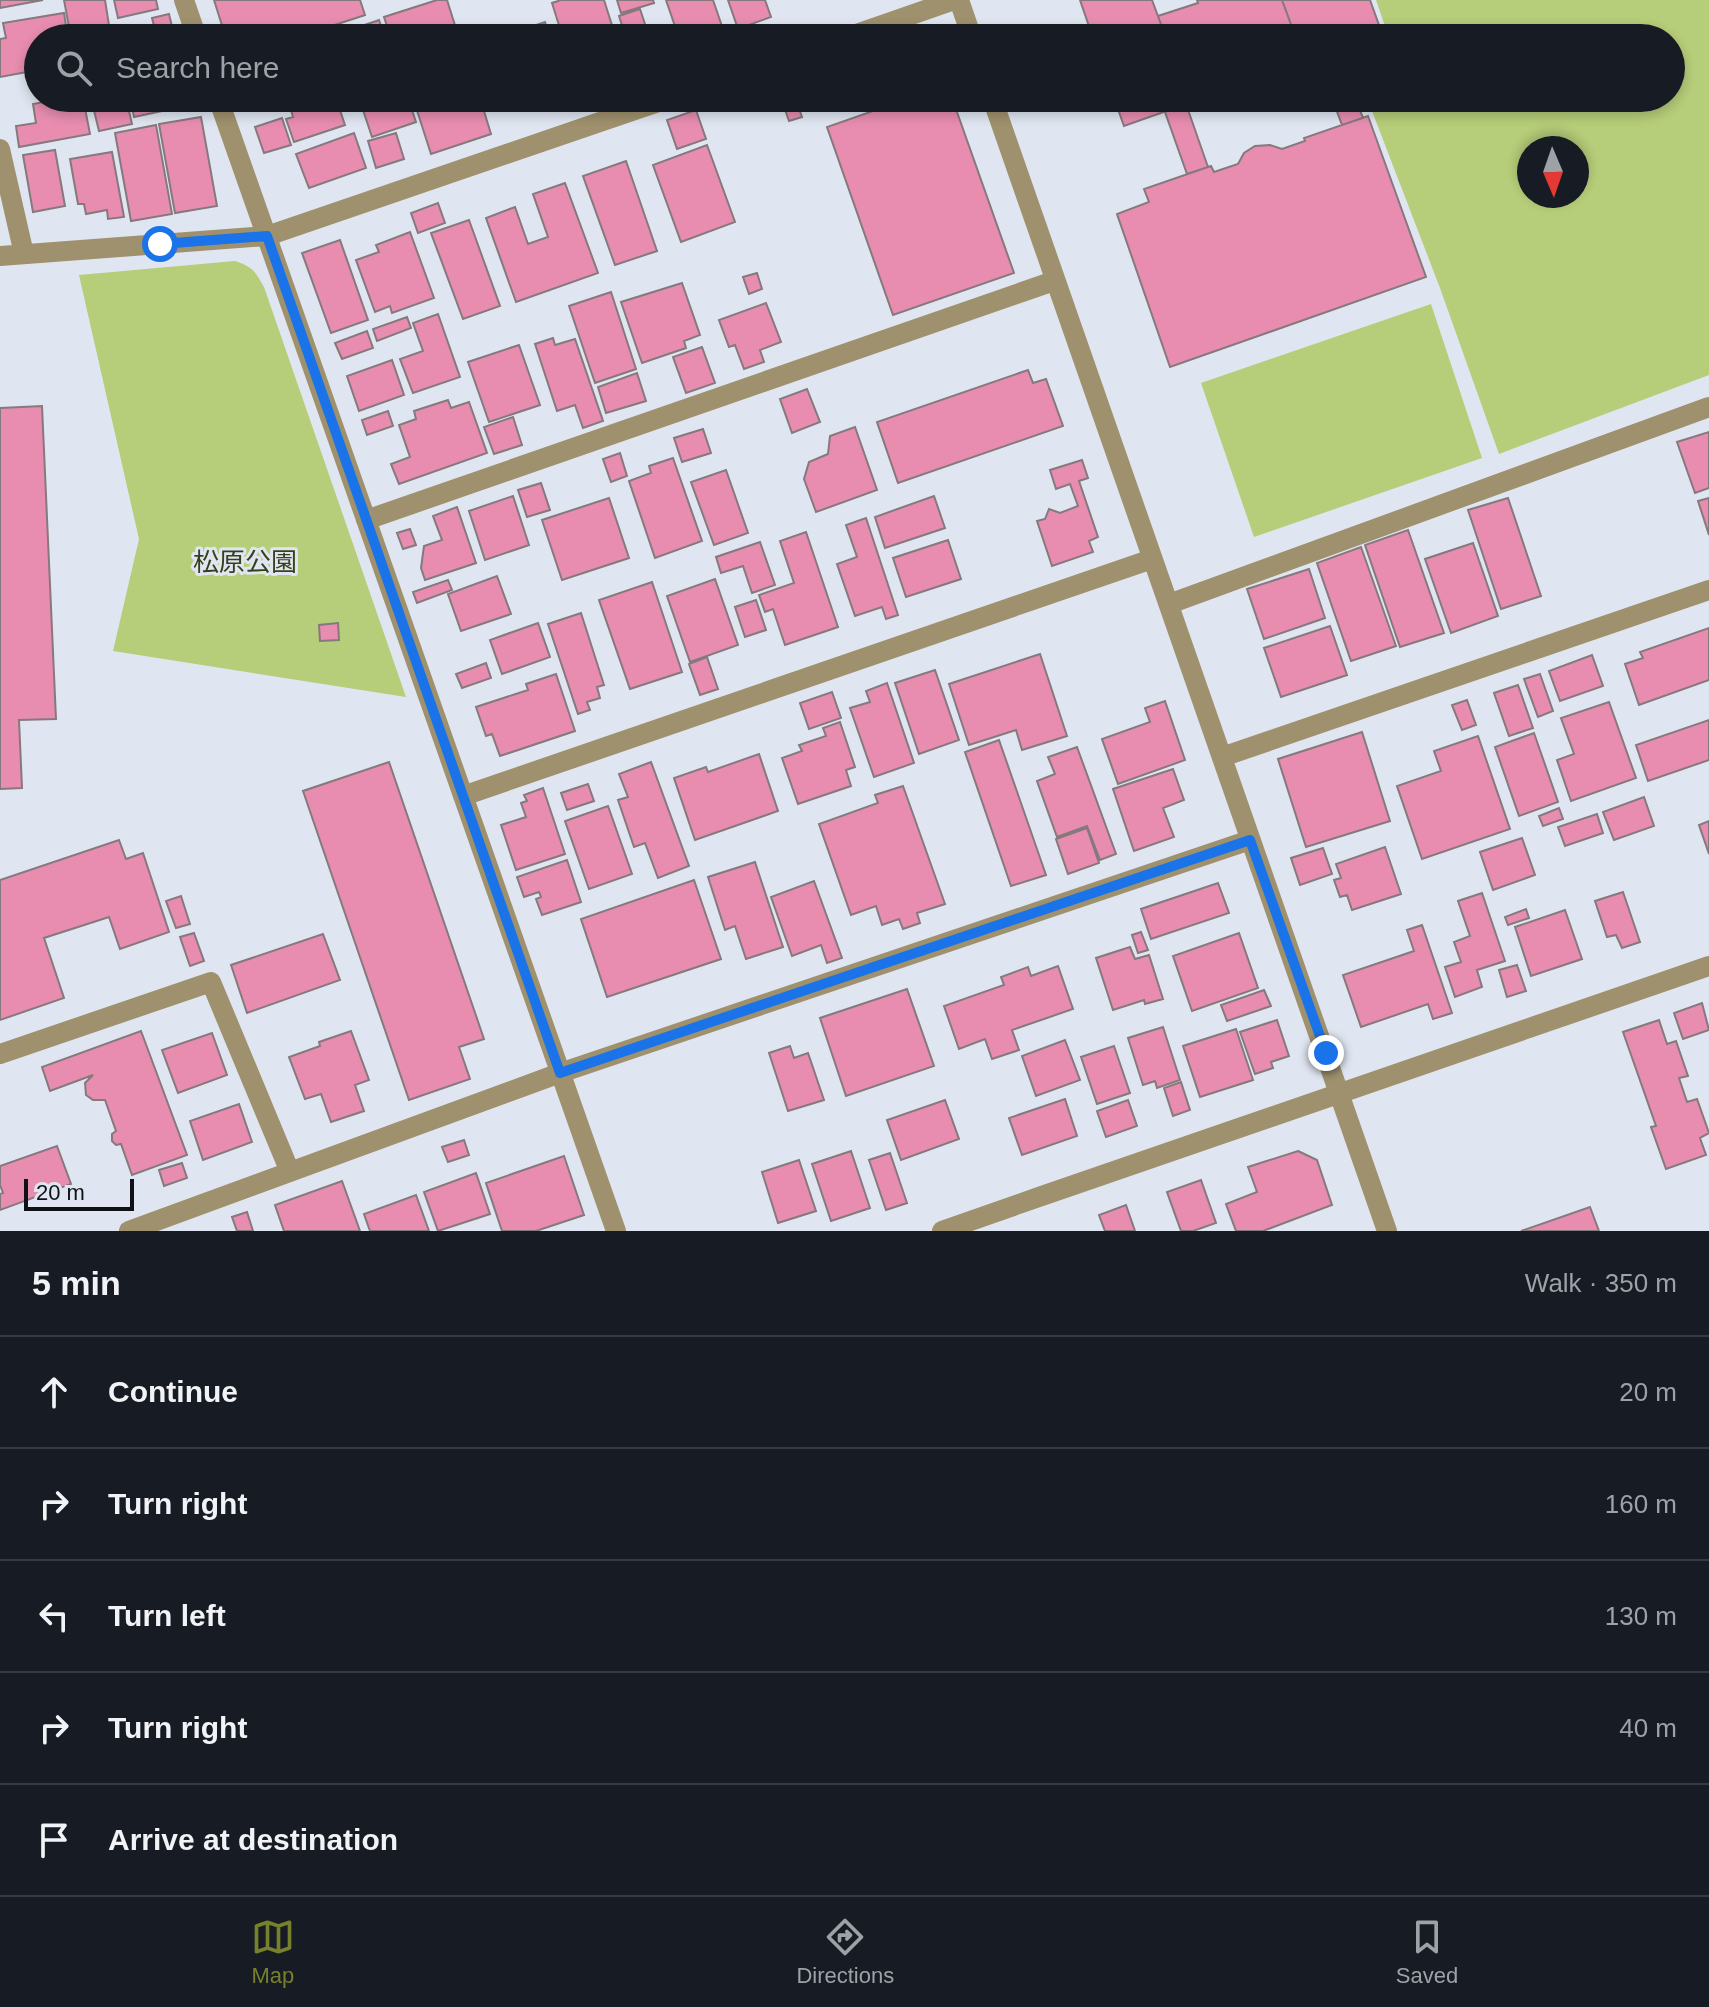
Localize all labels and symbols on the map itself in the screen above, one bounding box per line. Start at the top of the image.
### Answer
north arrow [1517,136,1589,208]
route start [142,226,178,262]
park label: 松原公園 [193,547,297,577]
route end [1308,1035,1344,1071]
scale bar [24,1175,134,1211]

